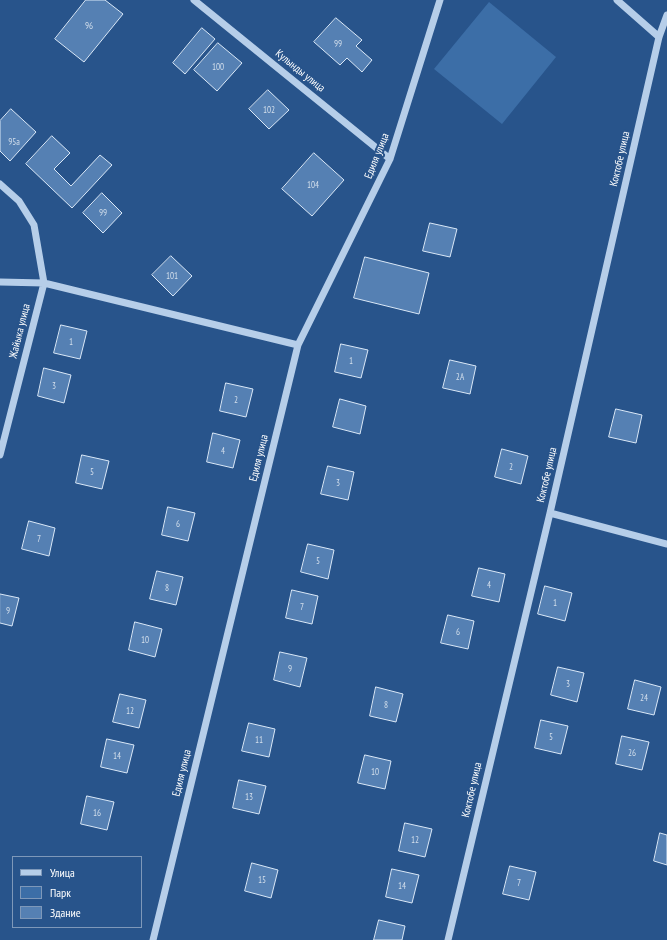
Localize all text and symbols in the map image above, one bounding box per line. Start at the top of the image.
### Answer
house number: 96 [85,21,93,31]
house number: 99 [334,39,342,49]
street label: Кулынды улица [272,47,328,95]
house number: 100 [212,62,224,72]
house number: 102 [263,105,275,115]
street label: Коктобе улица [607,130,633,188]
street label: Едиля улица [362,131,392,181]
house number: 95а [8,137,20,147]
house number: 104 [307,180,319,190]
house number: 99 [99,208,107,218]
house number: 101 [166,271,178,281]
street label: Жайыка улица [7,302,33,360]
house number: 1 [69,337,73,347]
house number: 1 [349,356,353,366]
house number: 2А [456,372,464,382]
house number: 3 [52,381,56,391]
house number: 2 [234,395,238,405]
street label: Едиля улица [247,433,271,483]
house number: 4 [221,446,225,456]
street label: Коктобе улица [534,446,560,504]
house number: 2 [509,462,513,472]
house number: 5 [90,467,94,477]
house number: 3 [336,478,340,488]
house number: 6 [176,519,180,529]
house number: 7 [37,534,41,544]
house number: 5 [316,556,320,566]
house number: 4 [487,580,491,590]
house number: 8 [165,583,169,593]
house number: 1 [553,598,557,608]
house number: 7 [300,602,304,612]
house number: 9 [6,606,10,616]
house number: 6 [456,627,460,637]
house number: 10 [141,635,149,645]
house number: 9 [288,664,292,674]
house number: 3 [566,679,570,689]
house number: 24 [640,693,648,703]
house number: 8 [384,700,388,710]
house number: 12 [126,706,134,716]
house number: 5 [549,732,553,742]
house number: 11 [255,735,263,745]
street label: Едиля улица [170,748,194,798]
house number: 26 [628,748,636,758]
house number: 14 [113,751,121,761]
street label: Коктобе улица [459,761,485,819]
house number: 10 [371,767,379,777]
house number: 13 [245,792,253,802]
house number: 16 [93,808,101,818]
house number: 12 [411,835,419,845]
legend [12,856,142,928]
text: Улица [50,865,75,880]
house number: 15 [258,875,266,885]
house number: 7 [517,878,521,888]
house number: 14 [398,881,406,891]
text: Парк [50,885,71,900]
text: Здание [50,905,81,920]

